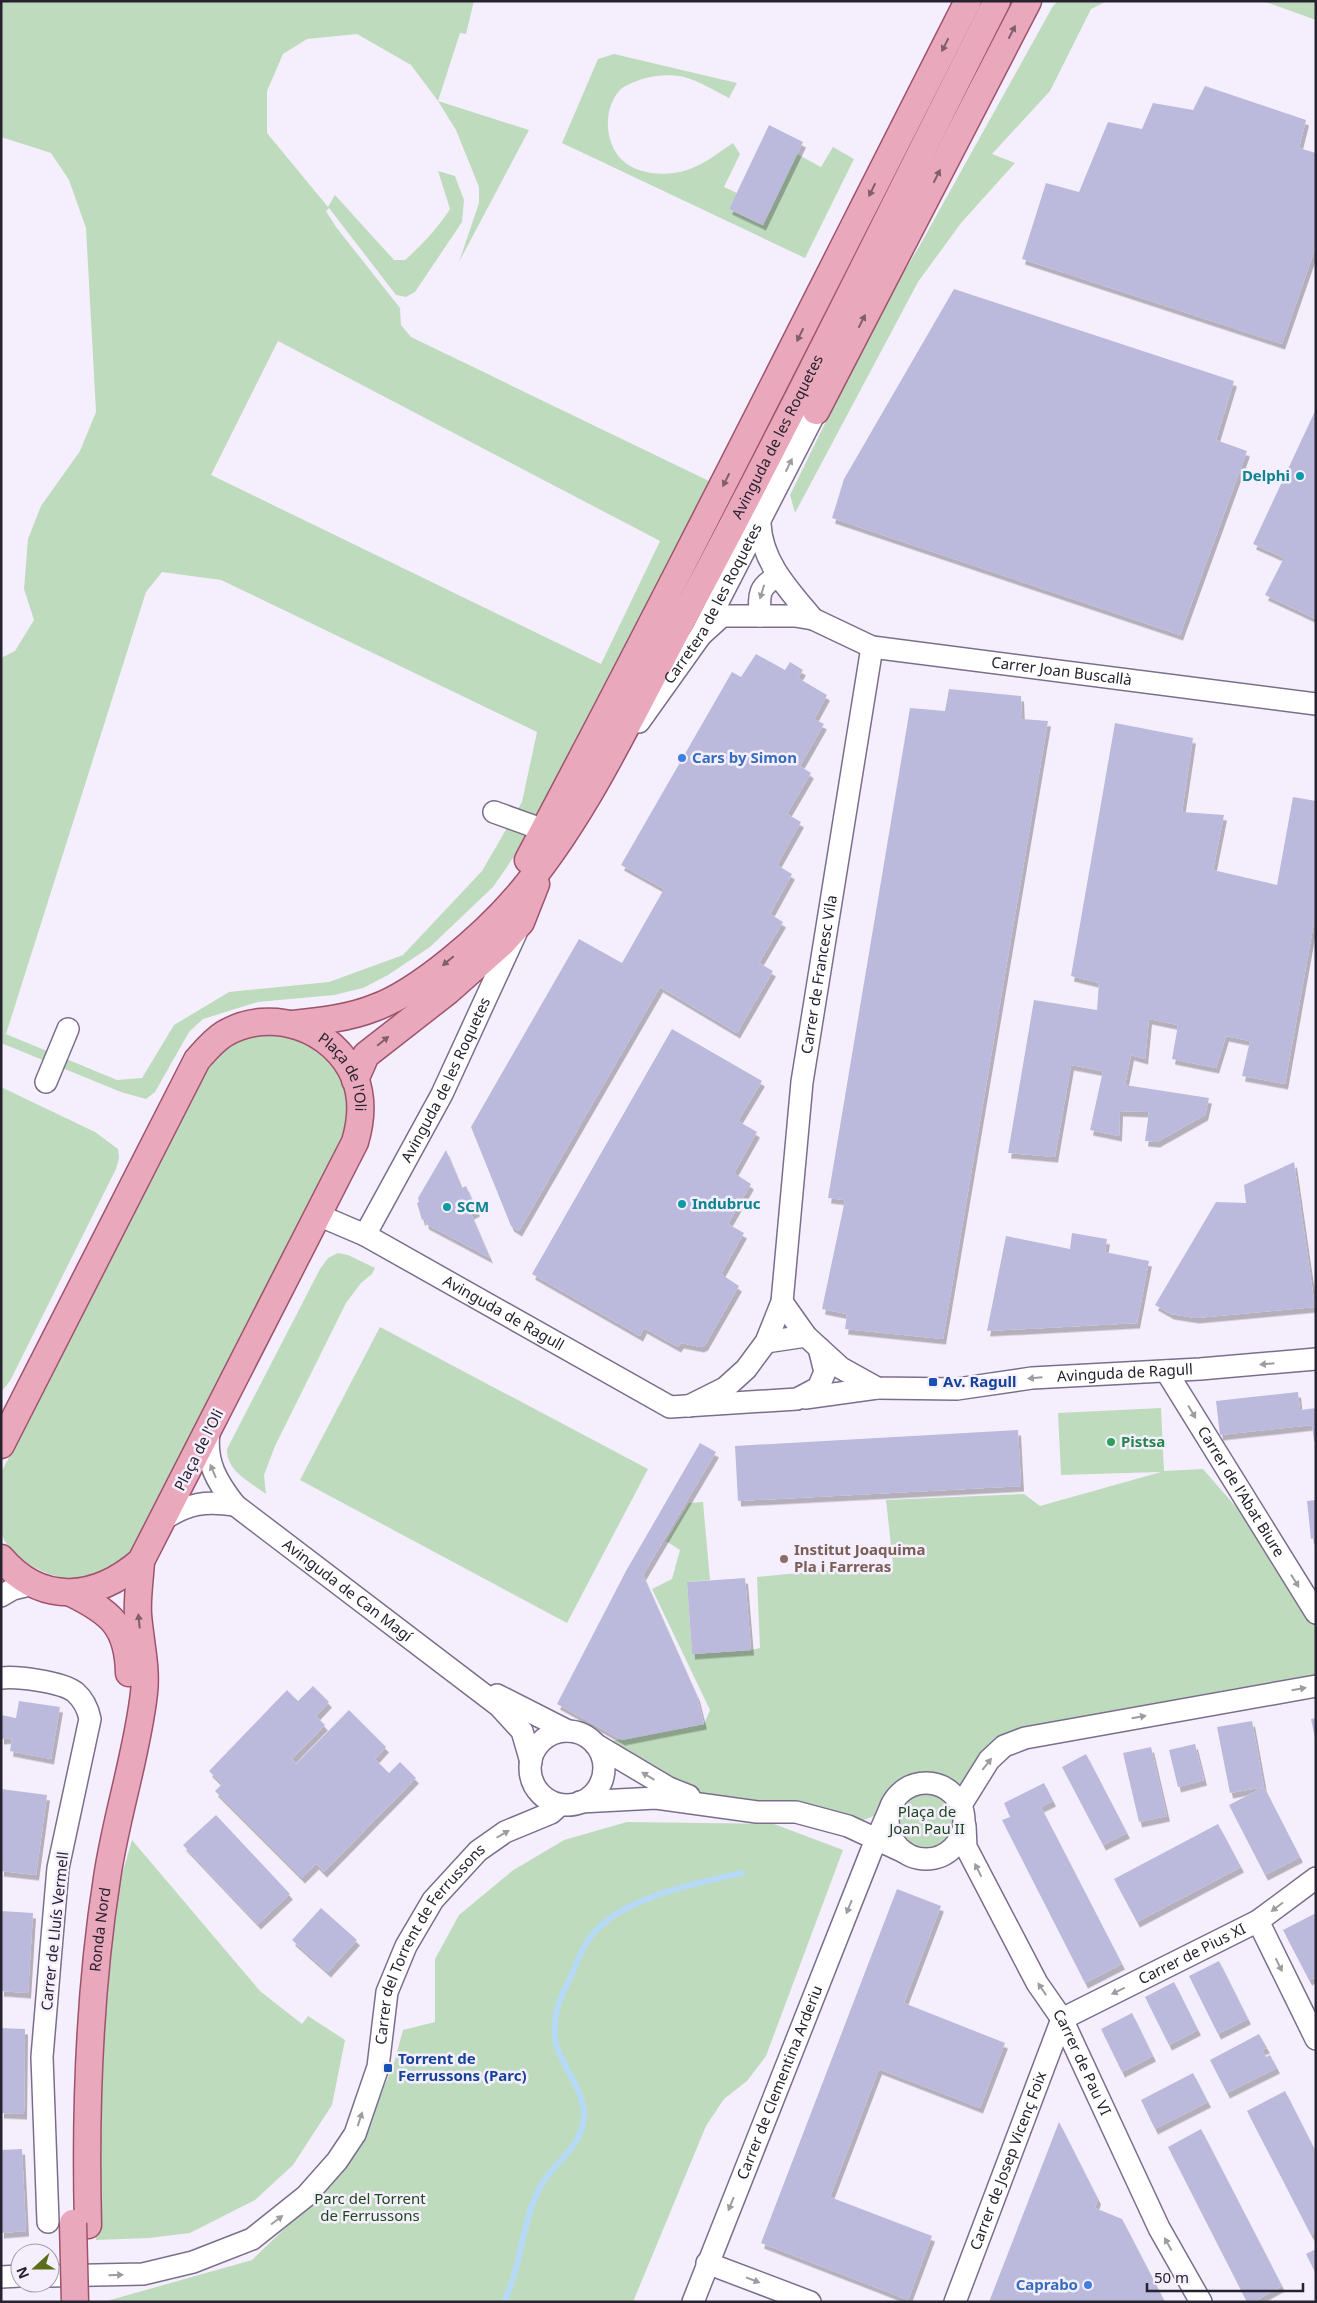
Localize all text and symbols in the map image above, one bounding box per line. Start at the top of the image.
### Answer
one-way arrow [1008,25,1016,39]
one-way arrow [941,37,950,52]
one-way arrow [933,169,941,184]
one-way arrow [868,182,876,197]
one-way arrow [858,313,866,328]
one-way arrow [796,328,804,342]
street label: Avinguda de les Roquetes [726,351,827,522]
one-way arrow [785,458,793,472]
place label: Delphi [1242,465,1290,485]
marker: Delphi [1294,470,1306,482]
one-way arrow [722,473,730,487]
street label: Carretera de les Roquetes [658,519,766,687]
one-way arrow [757,585,765,600]
street label: Carrer Joan Buscallà [990,651,1133,689]
place label: Cars by Simon [692,747,797,767]
marker: Cars by Simon [676,752,688,764]
street label: Carrer de Francesc Vila [796,893,841,1055]
one-way arrow [442,956,455,967]
street label: Avinguda de les Roquetes [396,994,494,1166]
street label: Plaça de l'Oli [315,1027,371,1112]
one-way arrow [377,1036,390,1047]
place label: Indubruc [692,1193,761,1213]
place label: SCM [457,1196,489,1216]
marker: Indubruc [676,1198,688,1210]
marker: SCM [441,1201,453,1213]
street label: Avinguda de Ragull [440,1270,568,1354]
street label: Avinguda de Ragull [1056,1358,1193,1386]
one-way arrow [1259,1360,1275,1368]
place label: Av. Ragull [943,1371,1016,1391]
one-way arrow [1027,1374,1043,1382]
marker: Av. Ragull [927,1376,939,1388]
street label: Plaça de l'Oli [169,1405,227,1494]
one-way arrow [1188,1406,1197,1419]
street label: Carrer de l'Abat Biure [1194,1422,1290,1560]
place label: Pistsa [1121,1431,1165,1451]
marker: Pistsa [1105,1436,1117,1448]
one-way arrow [209,1464,217,1478]
street label: Avinguda de Can Magí [279,1534,418,1646]
place label: Institut Joaquima Pla i Farreras [794,1539,925,1576]
marker: Institut Joaquima Pla i Farreras [778,1553,790,1565]
one-way arrow [1291,1574,1300,1587]
one-way arrow [135,1613,143,1629]
one-way arrow [1291,1685,1307,1693]
one-way arrow [1131,1712,1147,1720]
one-way arrow [982,1757,993,1770]
one-way arrow [641,1771,654,1780]
park label: Plaça de Joan Pau II [887,1801,965,1838]
one-way arrow [496,1830,511,1838]
street label: Carrer del Torrent de Ferrussons [370,1838,489,2046]
street label: Carrer de Lluís Vermell [36,1850,72,2011]
one-way arrow [974,1862,982,1877]
street label: Ronda Nord [84,1886,114,1973]
one-way arrow [845,1900,853,1914]
one-way arrow [1270,1902,1284,1912]
street label: Carrer de Pius XI [1135,1918,1249,1988]
one-way arrow [1275,1958,1283,1972]
street label: Carrer de Clementina Arderiu [731,1982,826,2182]
one-way arrow [1037,1983,1047,1996]
one-way arrow [1110,1987,1125,1995]
street label: Carrer de Pau VI [1049,2005,1116,2118]
place label: Torrent de Ferrussons (Parc) [398,2048,527,2085]
marker: Torrent de Ferrussons (Parc) [382,2062,394,2074]
street label: Carrer de Josep Vicenç Foix [965,2068,1050,2253]
one-way arrow [357,2111,364,2126]
park label: Parc del Torrent de Ferrussons [314,2188,426,2225]
one-way arrow [726,2197,734,2211]
one-way arrow [270,2214,283,2225]
one-way arrow [1164,2237,1173,2251]
north arrow [10,2243,60,2293]
scale bar [1147,2260,1303,2292]
text: N [11,2264,33,2282]
text: 50 m [1154,2267,1189,2287]
one-way arrow [108,2271,124,2279]
place label: Caprabo [1016,2274,1078,2294]
one-way arrow [746,2276,761,2284]
marker: Caprabo [1082,2279,1094,2291]

